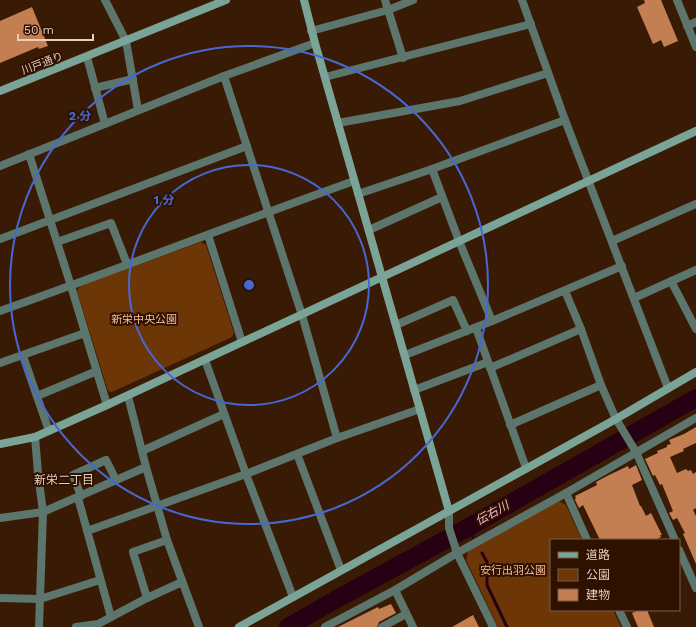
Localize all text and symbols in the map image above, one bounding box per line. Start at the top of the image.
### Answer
scale bar [18,16,93,42]
text: 50 m [24,23,54,37]
street label: 川戸通り [19,50,65,77]
text: 2 分 [69,109,91,123]
text: 1 分 [154,193,174,207]
centre of rings [242,278,256,292]
park label: 新栄中央公園 [111,313,177,326]
district label: 新栄二丁目 [34,473,94,487]
water label: 伝右川 [473,497,513,528]
legend [550,539,680,611]
text: 道路 [586,548,610,562]
park label: 安行出羽公園 [480,564,546,577]
text: 公園 [586,568,610,582]
text: 建物 [586,588,610,602]

